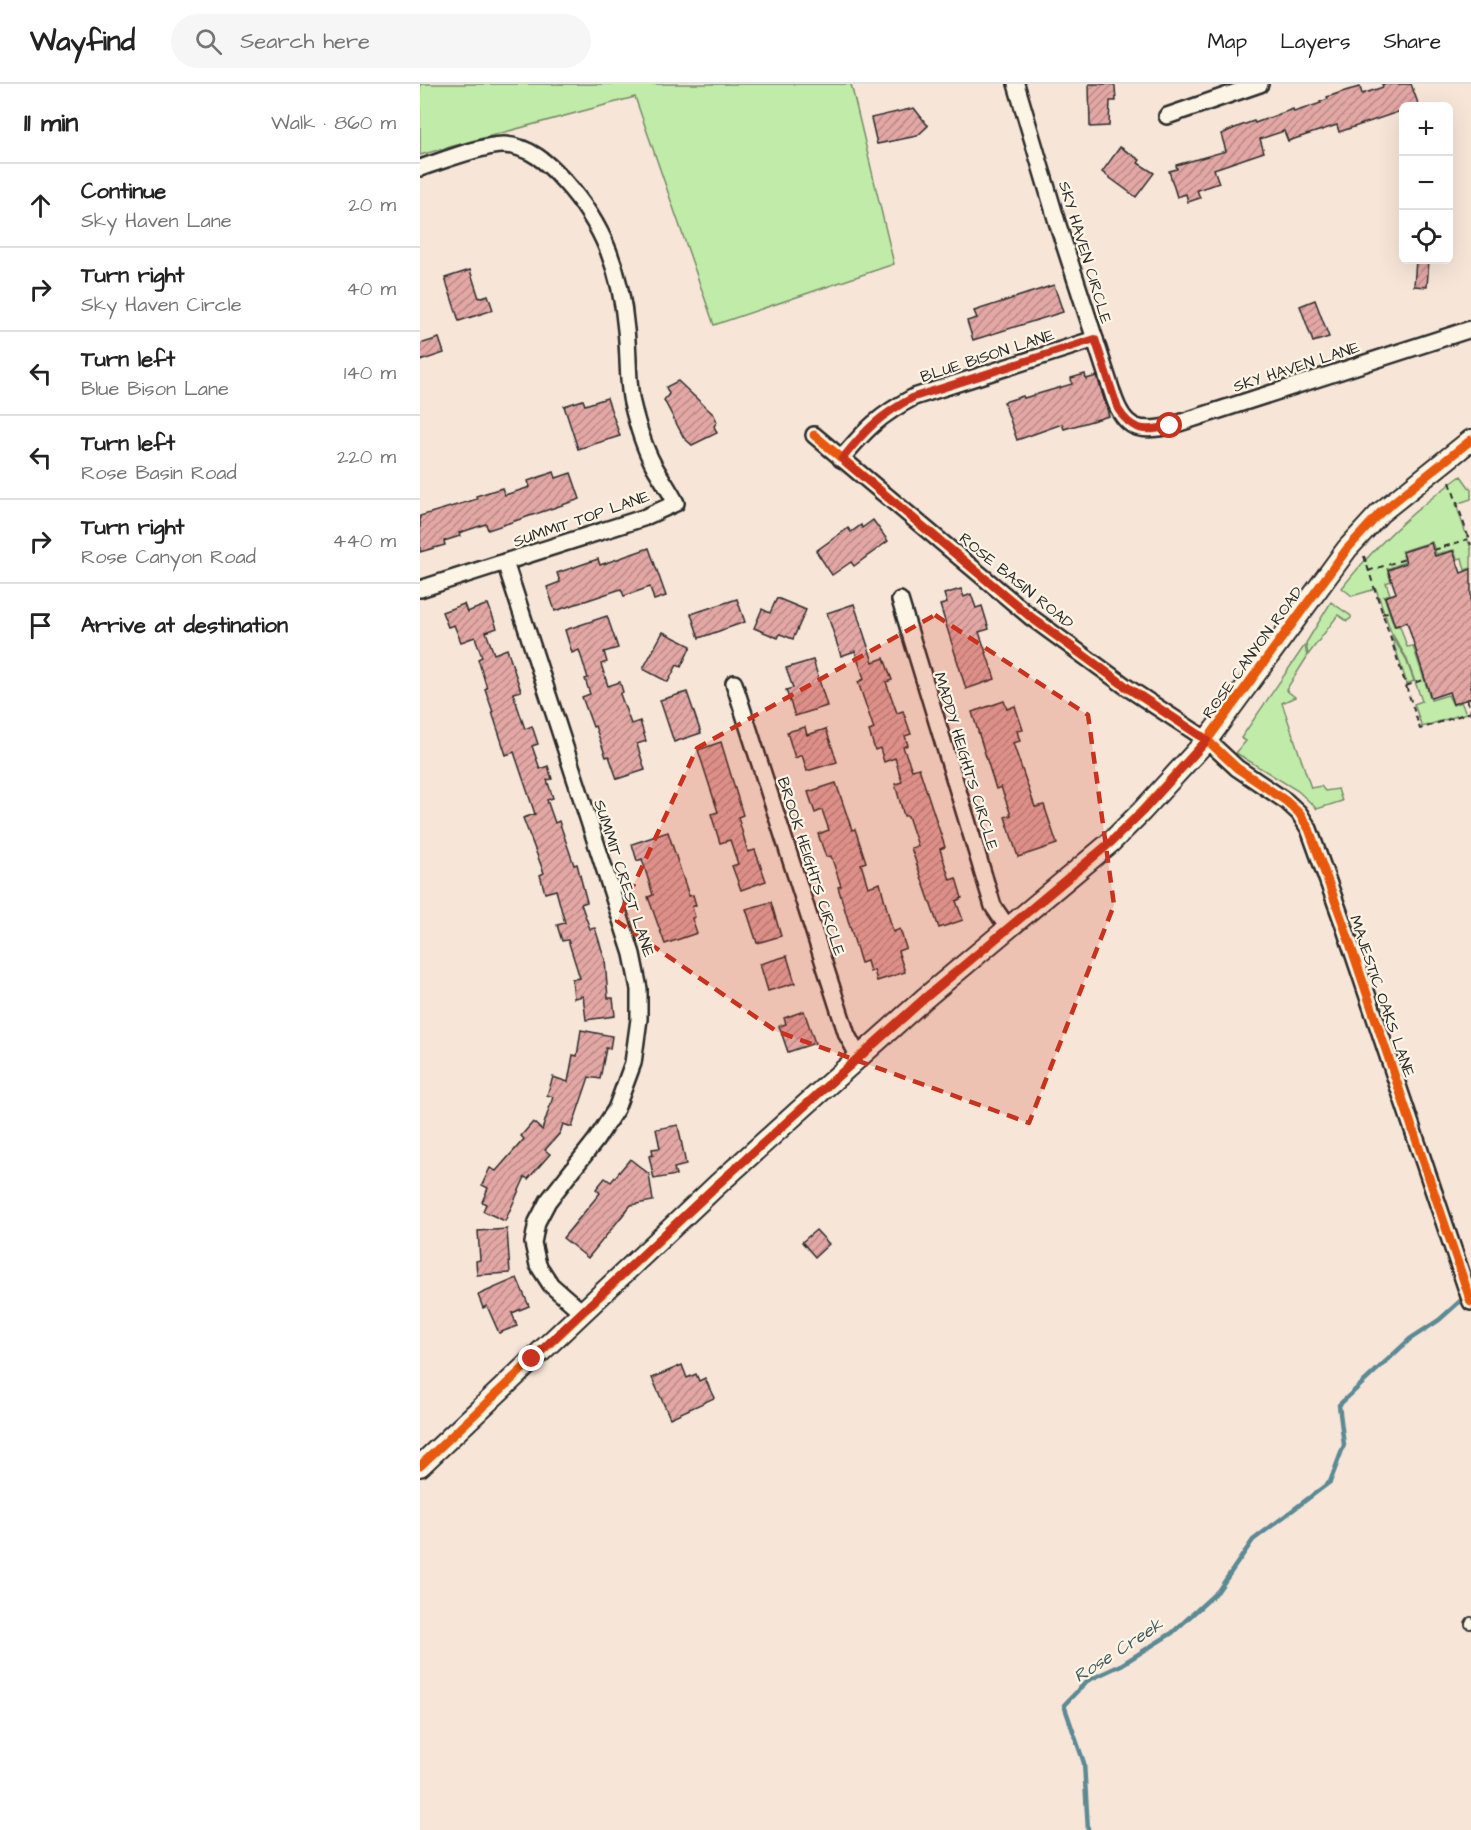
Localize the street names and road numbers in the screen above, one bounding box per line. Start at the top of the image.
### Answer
street label: SKY HAVEN CIRCLE [1053,178,1117,327]
street label: BLUE BISON LANE [918,324,1057,388]
street label: SKY HAVEN LANE [1230,336,1363,398]
street label: SUMMIT TOP LANE [510,485,653,553]
street label: ROSE BASIN ROAD [954,528,1078,634]
street label: ROSE CANYON ROAD [1197,582,1308,723]
street label: MADDY HEIGHTS CIRCLE [928,670,1004,854]
street label: BROOK HEIGHTS CIRCLE [772,774,850,959]
street label: SUMMIT CREST LANE [588,797,660,960]
street label: MAJESTIC OAKS LANE [1344,912,1420,1081]

